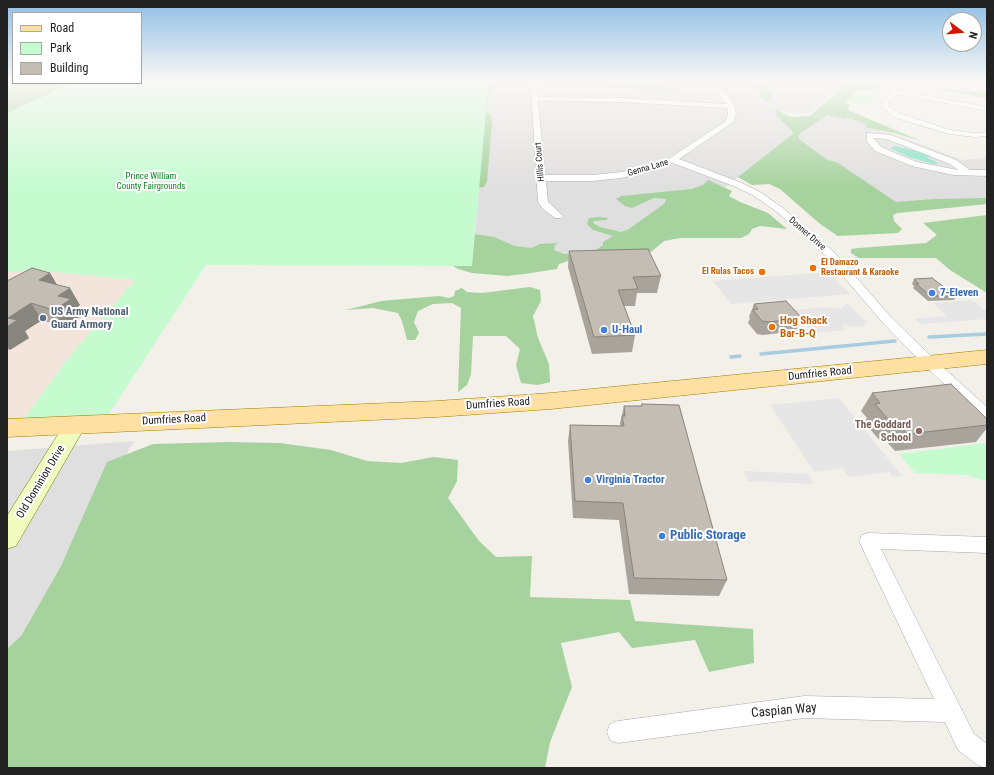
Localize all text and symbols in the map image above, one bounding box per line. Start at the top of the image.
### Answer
legend [12,12,142,84]
north arrow [942,12,982,52]
text: Road [50,21,74,35]
text: N [966,30,980,40]
text: Park [50,41,71,55]
text: Building [50,61,88,75]
street label: Hillis Court [533,142,547,182]
street label: Genna Lane [626,157,670,179]
park label: Prince William County Fairgrounds [117,172,185,193]
street label: Donner Drive [786,215,828,253]
place label: El Damazo Restaurant & Karaoke [821,258,899,279]
marker: El Damazo Restaurant & Karaoke [808,263,818,273]
place label: El Rulas Tacos [702,267,754,277]
marker: El Rulas Tacos [757,267,767,277]
place label: 7-Eleven [940,286,978,300]
marker: 7-Eleven [927,288,937,298]
place label: US Army National Guard Armory [51,305,128,331]
marker: US Army National Guard Armory [38,313,48,323]
place label: Hog Shack Bar-B-Q [780,314,827,340]
marker: Hog Shack Bar-B-Q [767,322,777,332]
place label: U-Haul [612,323,642,337]
marker: U-Haul [599,325,609,335]
street label: Dumfries Road [787,364,853,384]
street label: Dumfries Road [466,395,530,413]
street label: Dumfries Road [142,412,206,428]
place label: The Goddard School [855,418,911,444]
marker: The Goddard School [914,426,924,436]
street label: Old Dominion Drive [14,443,68,521]
place label: Virginia Tractor [596,473,665,487]
marker: Virginia Tractor [583,475,593,485]
place label: Public Storage [670,528,746,544]
marker: Public Storage [657,531,667,541]
street label: Caspian Way [751,700,817,722]

